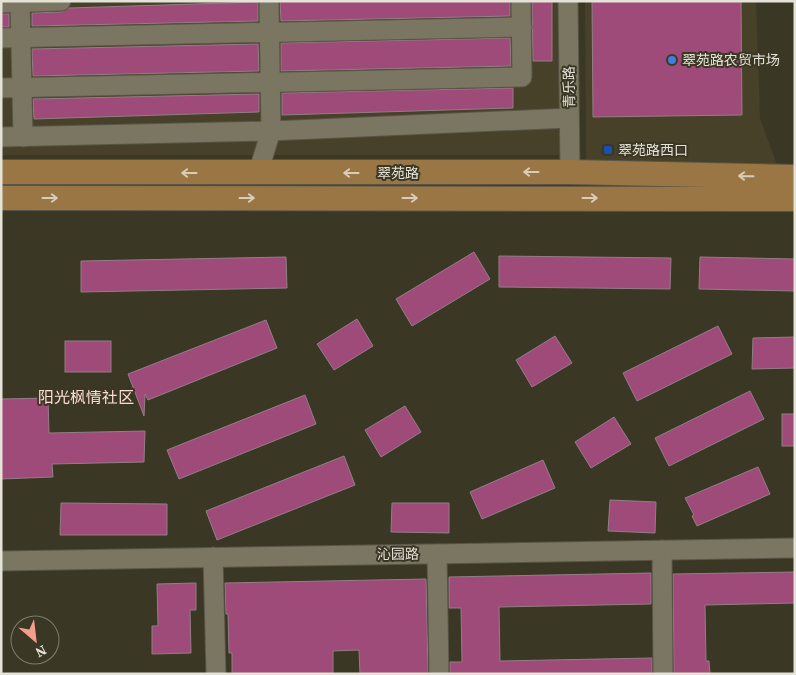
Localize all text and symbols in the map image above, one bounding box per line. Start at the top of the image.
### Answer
place label: 翠苑路农贸市场 [682,50,780,70]
marker: 翠苑路农贸市场 [666,54,678,66]
street label: 青乐路 [559,66,579,108]
place label: 翠苑路西口 [618,140,688,160]
marker: 翠苑路西口 [602,144,614,156]
street label: 翠苑路 [377,163,419,183]
one-way arrow [523,167,540,177]
one-way arrow [181,168,197,178]
one-way arrow [343,168,360,178]
one-way arrow [738,171,754,181]
one-way arrow [42,193,58,203]
one-way arrow [239,193,255,203]
one-way arrow [402,193,418,203]
one-way arrow [582,193,598,203]
district label: 阳光枫情社区 [38,386,134,408]
street label: 沁园路 [377,544,419,564]
north arrow [10,615,60,665]
text: N [32,640,50,663]

